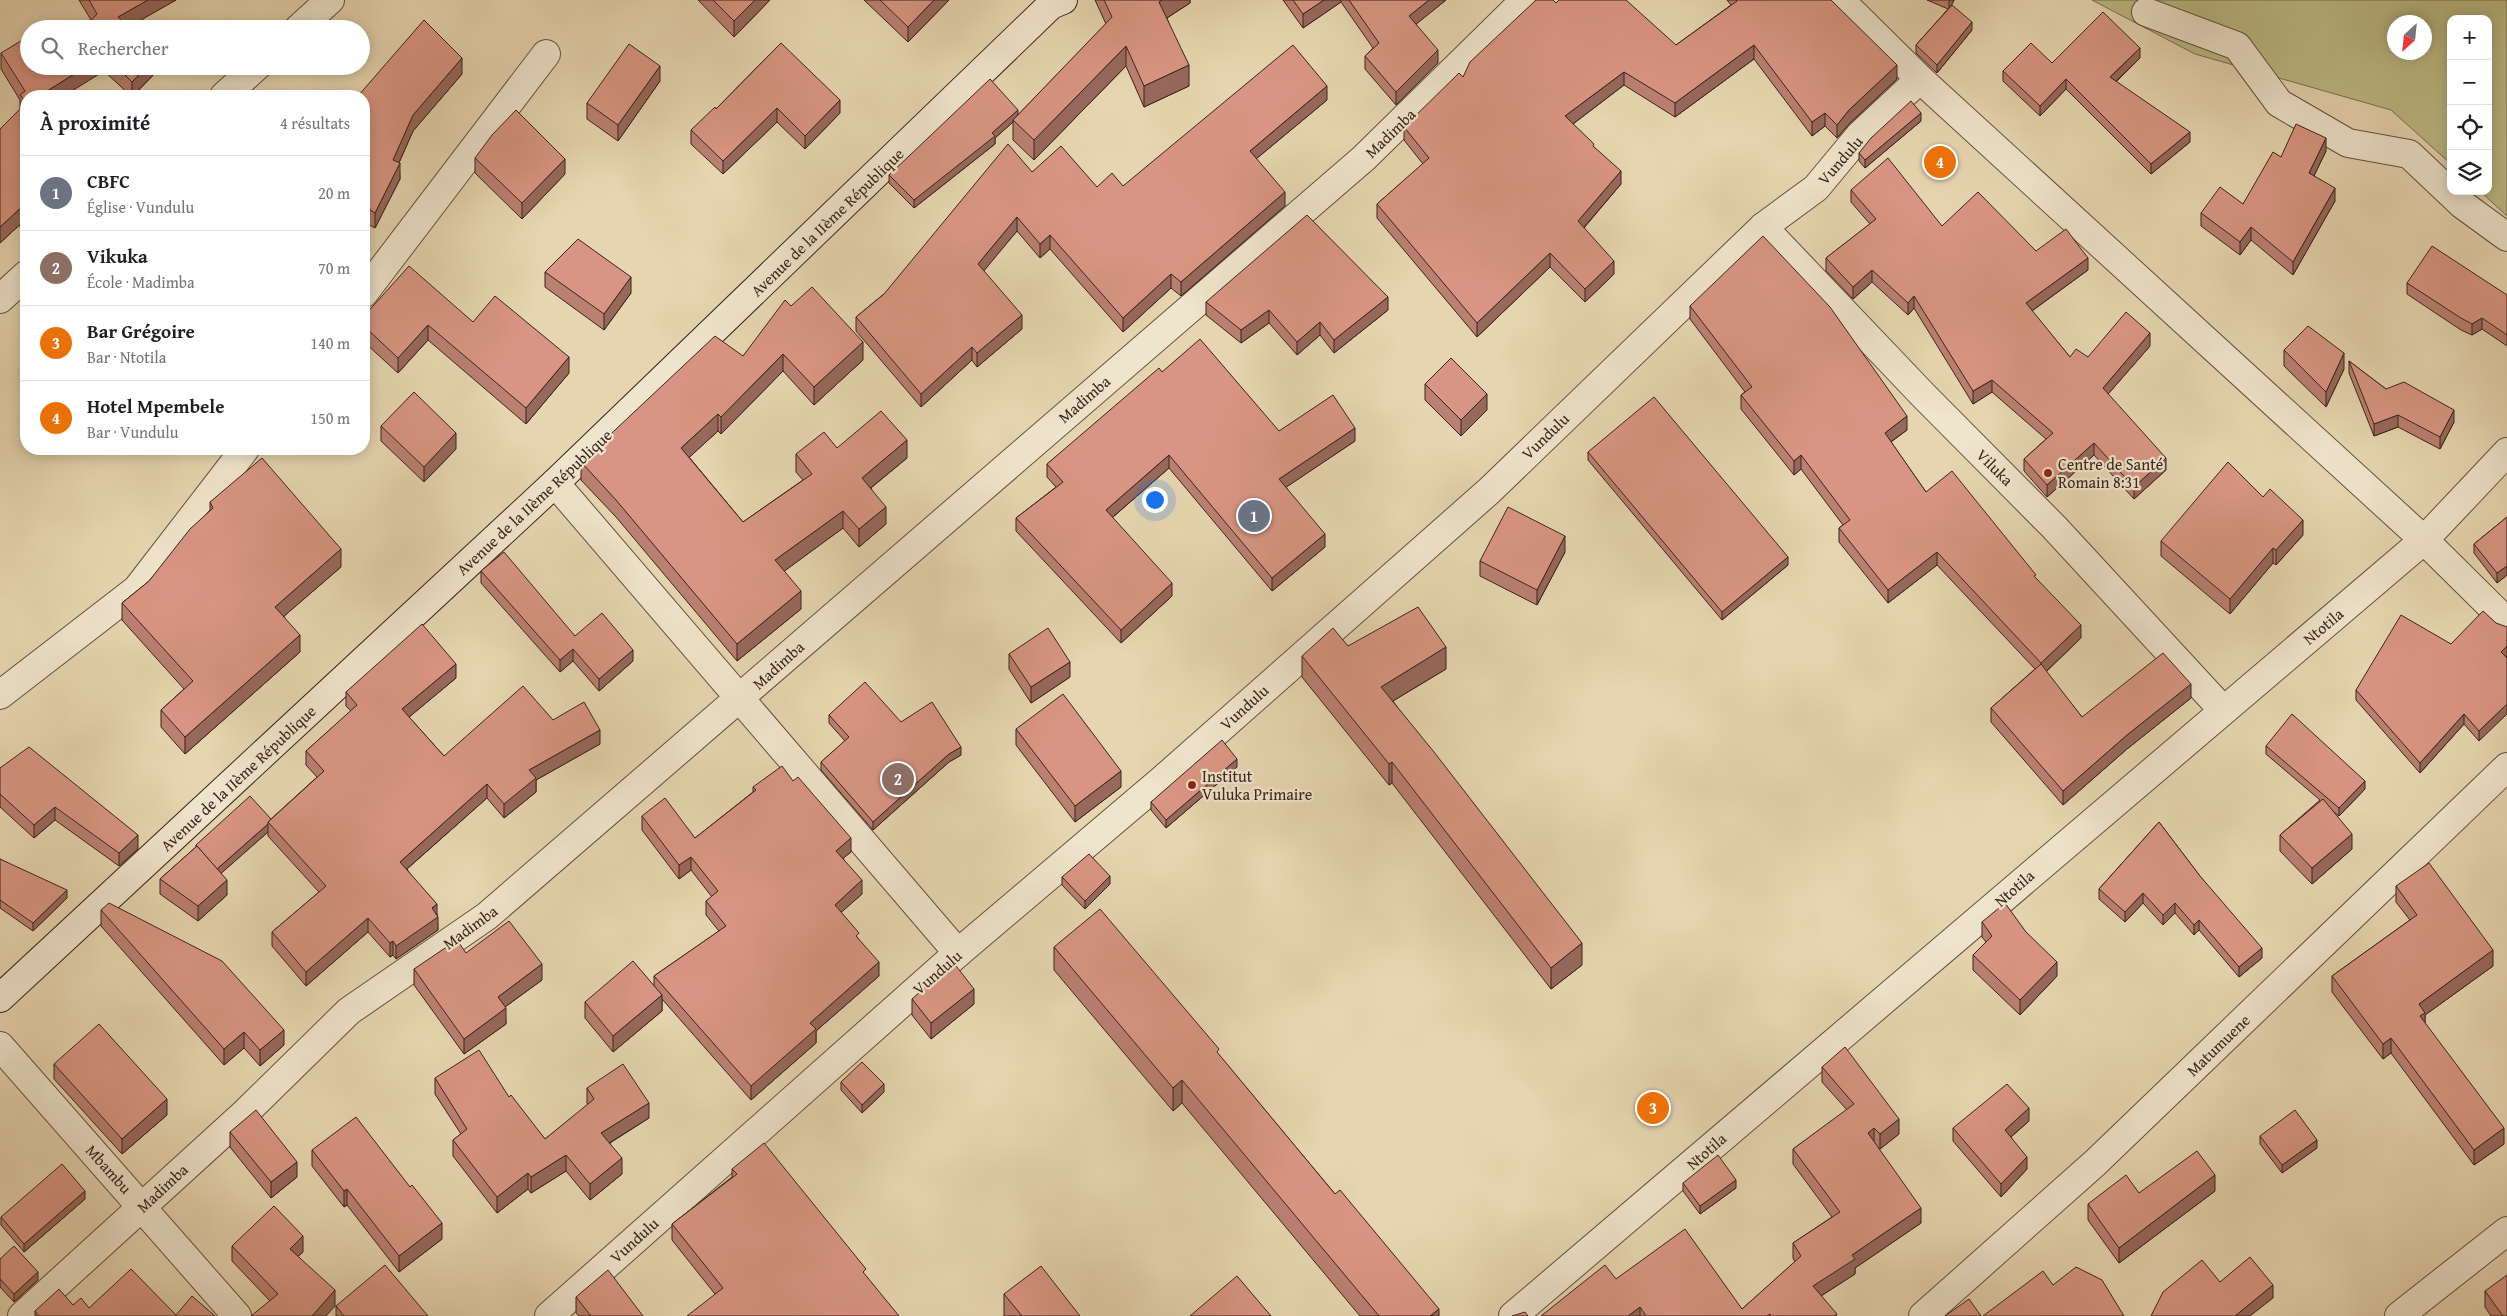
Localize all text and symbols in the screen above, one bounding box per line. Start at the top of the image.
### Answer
north arrow [2387,15,2432,60]
map controls [2447,15,2492,195]
button: + [2447,15,2492,60]
search box [20,20,370,75]
icon: search [38,34,66,62]
text: Rechercher [78,34,169,62]
button: − [2447,60,2492,105]
street label: Madimba [1359,102,1421,163]
button: locate [2447,105,2492,150]
text: À proximité [40,107,150,138]
text: 4 résultats [280,111,350,135]
street label: Vundulu [1812,130,1868,190]
street label: Avenue de la IIème République [745,142,909,302]
pin: 4 [1924,143,1956,181]
button: layers [2447,150,2492,195]
text: CBFC [87,167,130,195]
text: 1 [52,181,60,205]
text: 20 m [318,181,350,205]
text: Église · Vundulu [87,195,194,219]
text: Vikuka [87,242,148,270]
text: 2 [52,256,60,280]
text: 70 m [318,256,350,280]
text: École · Madimba [87,270,195,294]
text: Bar Grégoire [87,317,195,345]
text: 3 [52,331,60,355]
text: 140 m [310,331,350,355]
text: Bar · Ntotila [87,345,166,369]
street label: Madimba [1052,369,1116,429]
text: Hotel Mpembele [87,392,225,420]
text: 4 [52,406,60,430]
text: 150 m [310,406,350,430]
street label: Vundulu [1516,407,1575,465]
text: Bar · Vundulu [87,420,178,444]
street label: Avenue de la IIème République [451,423,617,581]
street label: Viluka [1971,443,2019,491]
place label: Centre de Santé Romain 8:31 [2058,452,2163,494]
marker: Centre de Santé Romain 8:31 [2042,467,2054,479]
your location [1142,487,1168,513]
pin: 1 [1238,497,1270,535]
street label: Ntotila [2297,602,2349,650]
street label: Madimba [747,635,810,695]
street label: Vundulu [1214,678,1274,735]
street label: Avenue de la IIème République [155,699,321,857]
pin: 2 [882,760,914,798]
place label: Institut Vuluka Primaire [1202,764,1312,806]
marker: Institut Vuluka Primaire [1186,779,1198,791]
street label: Ntotila [1989,863,2040,912]
street label: Madimba [438,899,503,955]
street label: Vundulu [907,944,967,1000]
street label: Matumuene [2181,1008,2255,1082]
pin: 3 [1637,1089,1669,1127]
street label: Ntotila [1681,1126,1732,1175]
street label: Mbambu [80,1139,138,1199]
street label: Madimba [131,1158,193,1218]
street label: Vundulu [604,1211,664,1268]

